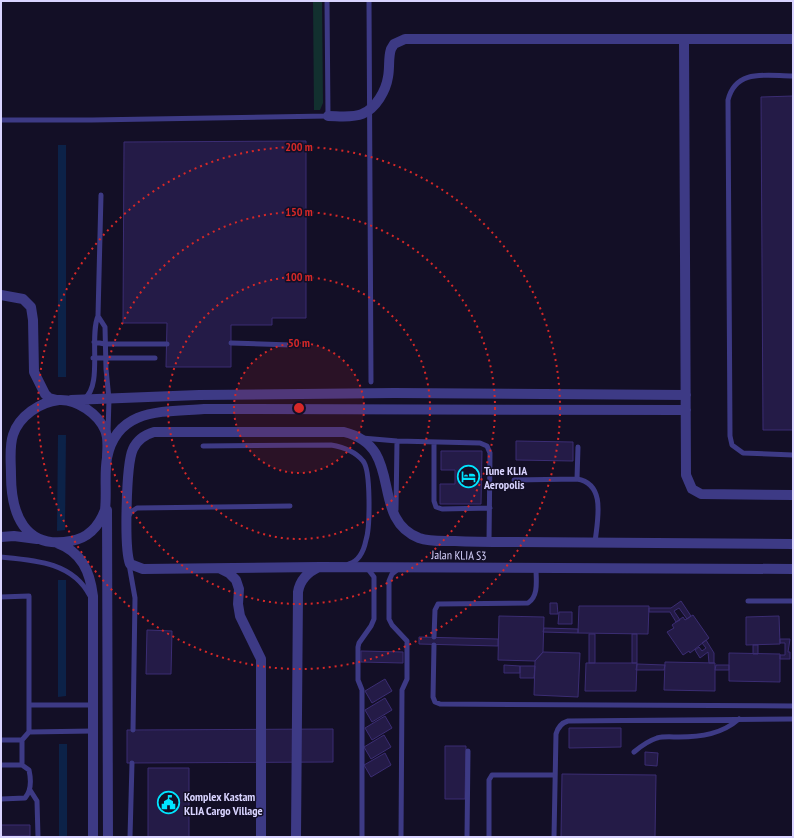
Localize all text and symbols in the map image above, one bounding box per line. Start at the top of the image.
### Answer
text: 200 m [285,139,313,154]
text: 150 m [285,204,313,219]
text: 100 m [285,269,313,284]
text: 50 m [288,335,310,350]
centre of rings [292,401,306,415]
place label: Tune KLIA Aeropolis [483,463,528,492]
hotel icon: Tune KLIA Aeropolis [455,464,481,490]
street label: Jalan KLIA S3 [430,547,487,563]
place label: Komplex Kastam KLIA Cargo Village [184,789,263,818]
public building icon: Komplex Kastam KLIA Cargo Village [155,790,181,816]

